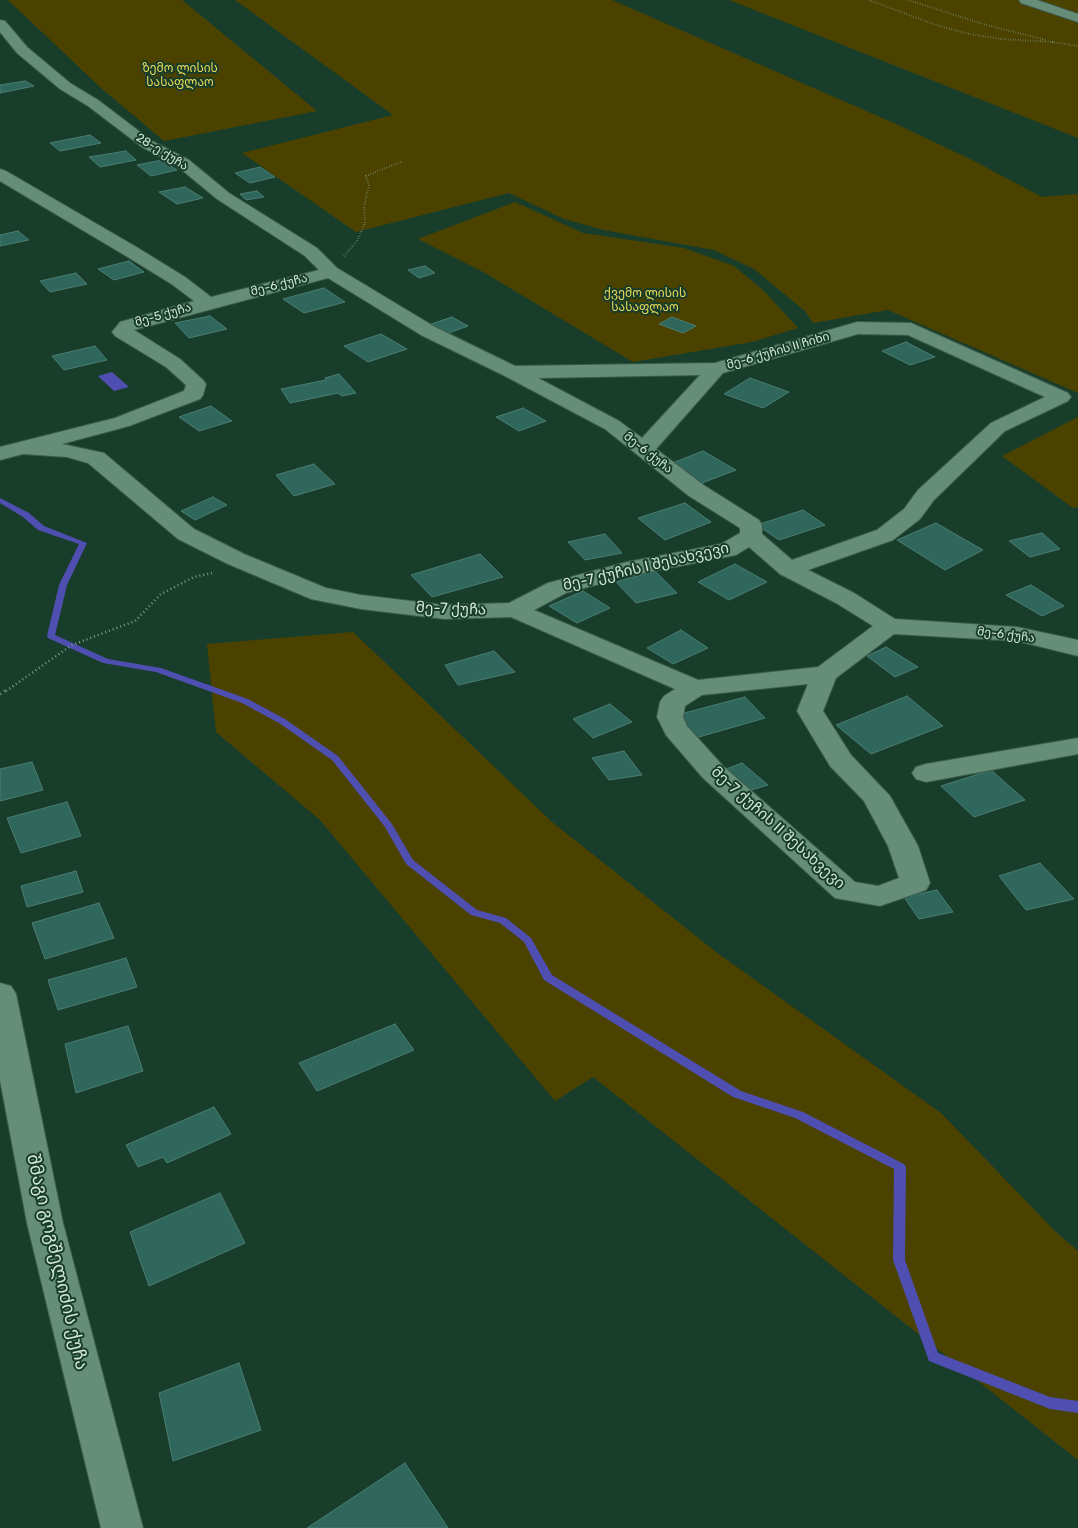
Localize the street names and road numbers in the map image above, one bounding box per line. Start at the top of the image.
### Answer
street label: 28-ე ქუჩა [133,130,191,174]
street label: მე-6 ქუჩა [249,271,309,299]
street label: მე-5 ქუჩა [133,300,193,330]
street label: მე-6 ქუჩის II ჩიხი [725,329,831,373]
street label: მე-6 ქუჩა [621,429,675,477]
street label: მე-7 ქუჩის I შესახვევი [561,539,731,595]
street label: მე-7 ქუჩა [416,599,486,619]
street label: მე-6 ქუჩა [976,624,1036,646]
street label: მე-7 ქუჩის II შესახვევი [707,763,849,893]
street label: შმაგი გოგშელიძის ქუჩა [22,1152,92,1372]

